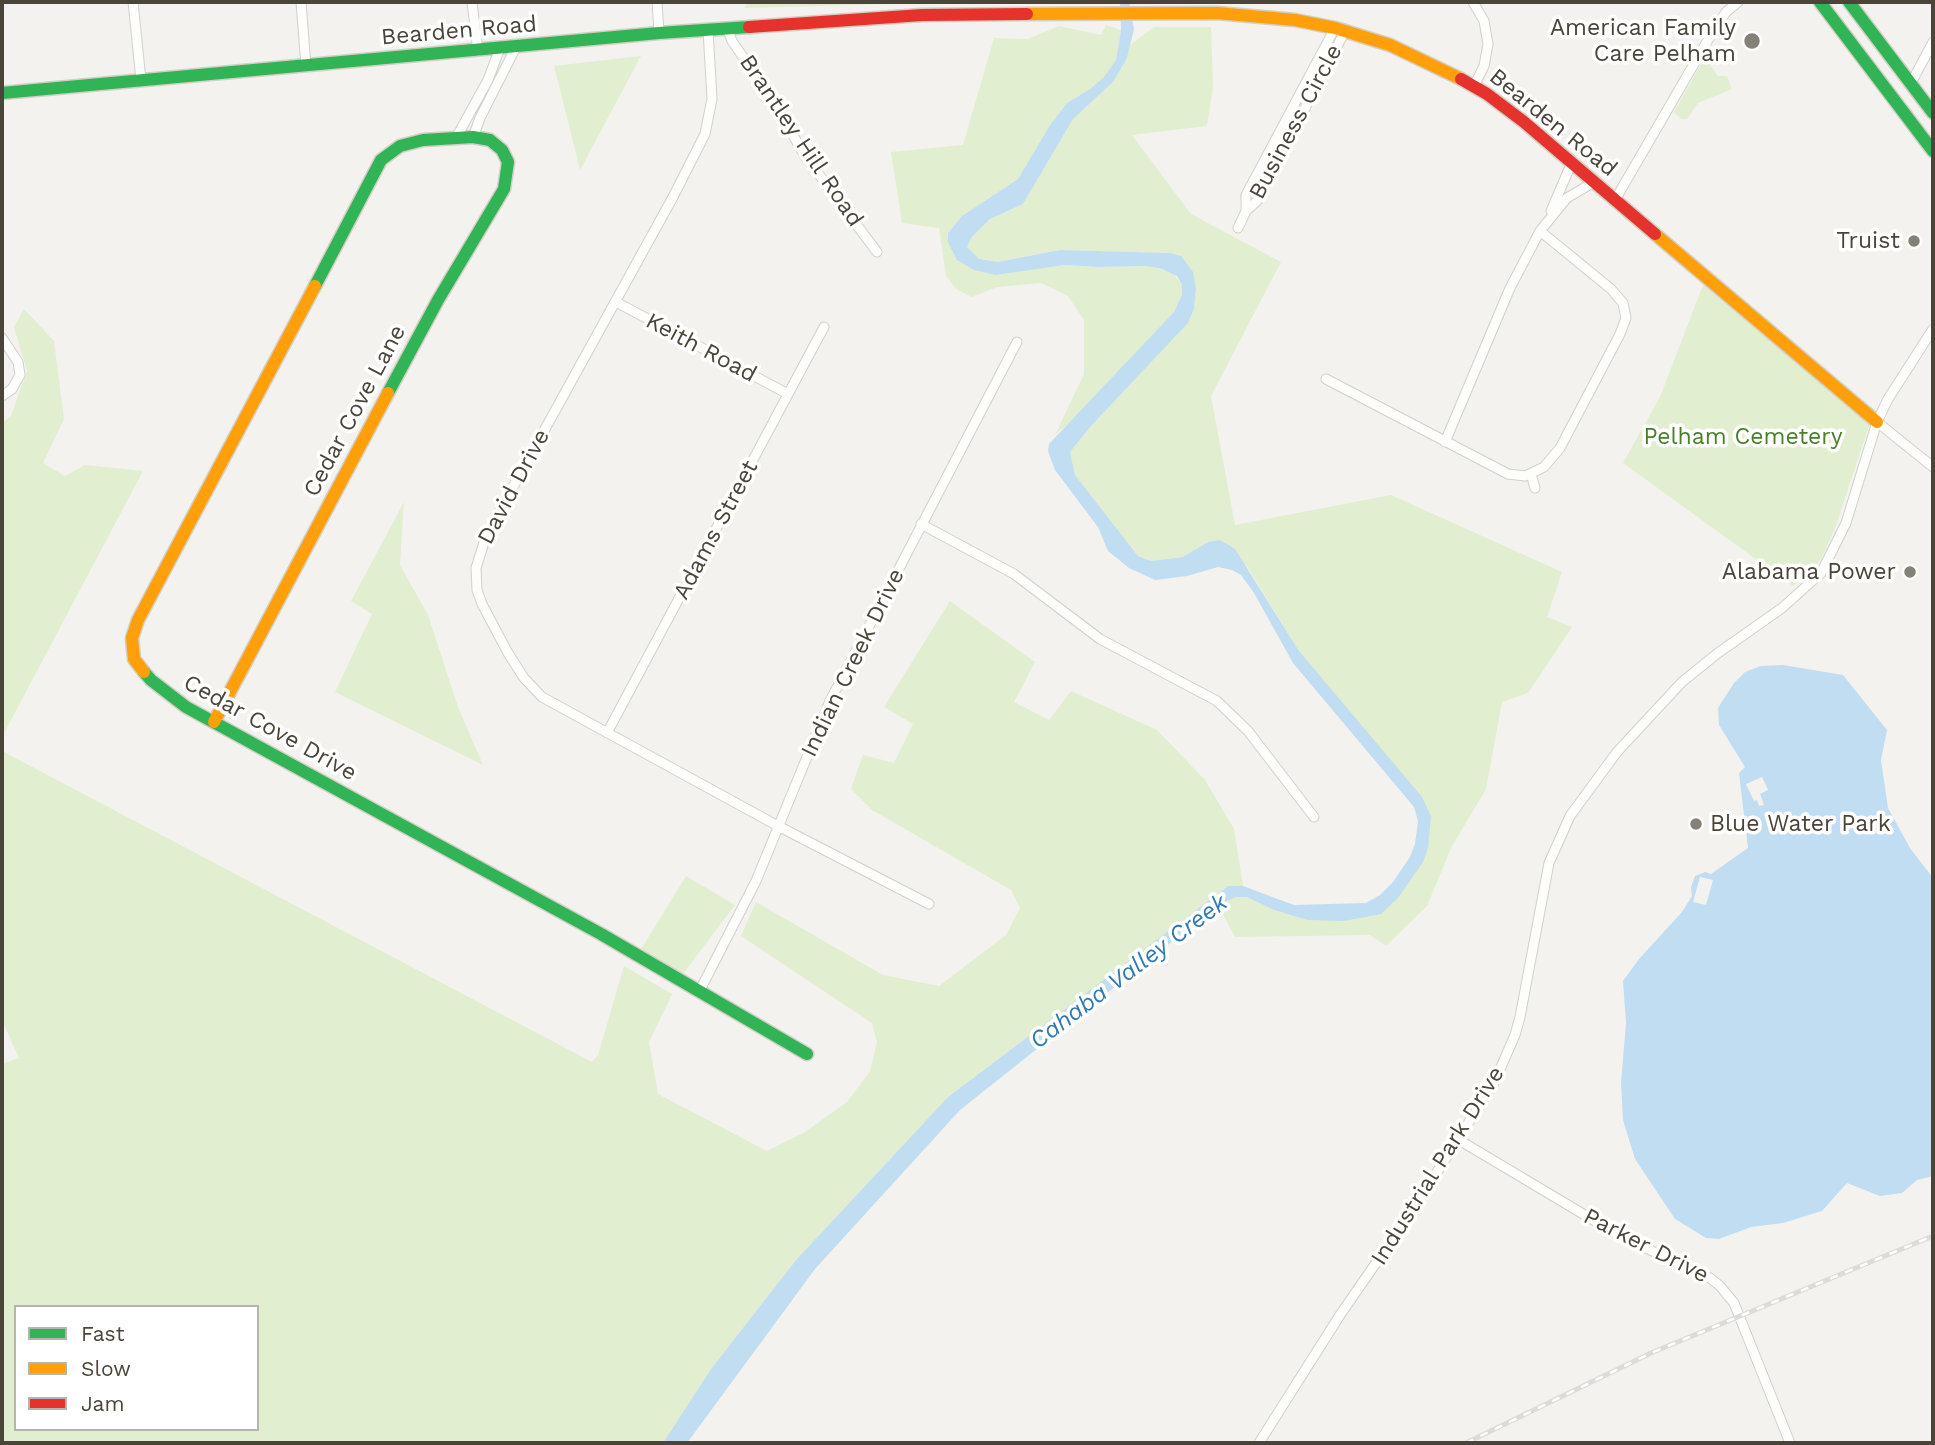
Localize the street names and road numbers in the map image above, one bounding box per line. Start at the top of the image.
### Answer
street label: Bearden Road [380,10,538,52]
street label: Business Circle [1244,40,1348,204]
street label: Brantley Hill Road [733,50,869,232]
street label: Bearden Road [1484,63,1622,183]
street label: Keith Road [641,307,761,389]
street label: Cedar Cove Lane [298,320,412,502]
street label: David Drive [472,425,556,549]
street label: Adams Street [668,456,764,604]
street label: Indian Creek Drive [795,564,911,762]
street label: Cedar Cove Drive [179,669,361,787]
street label: Industrial Park Drive [1366,1061,1510,1271]
street label: Parker Drive [1579,1203,1713,1289]

